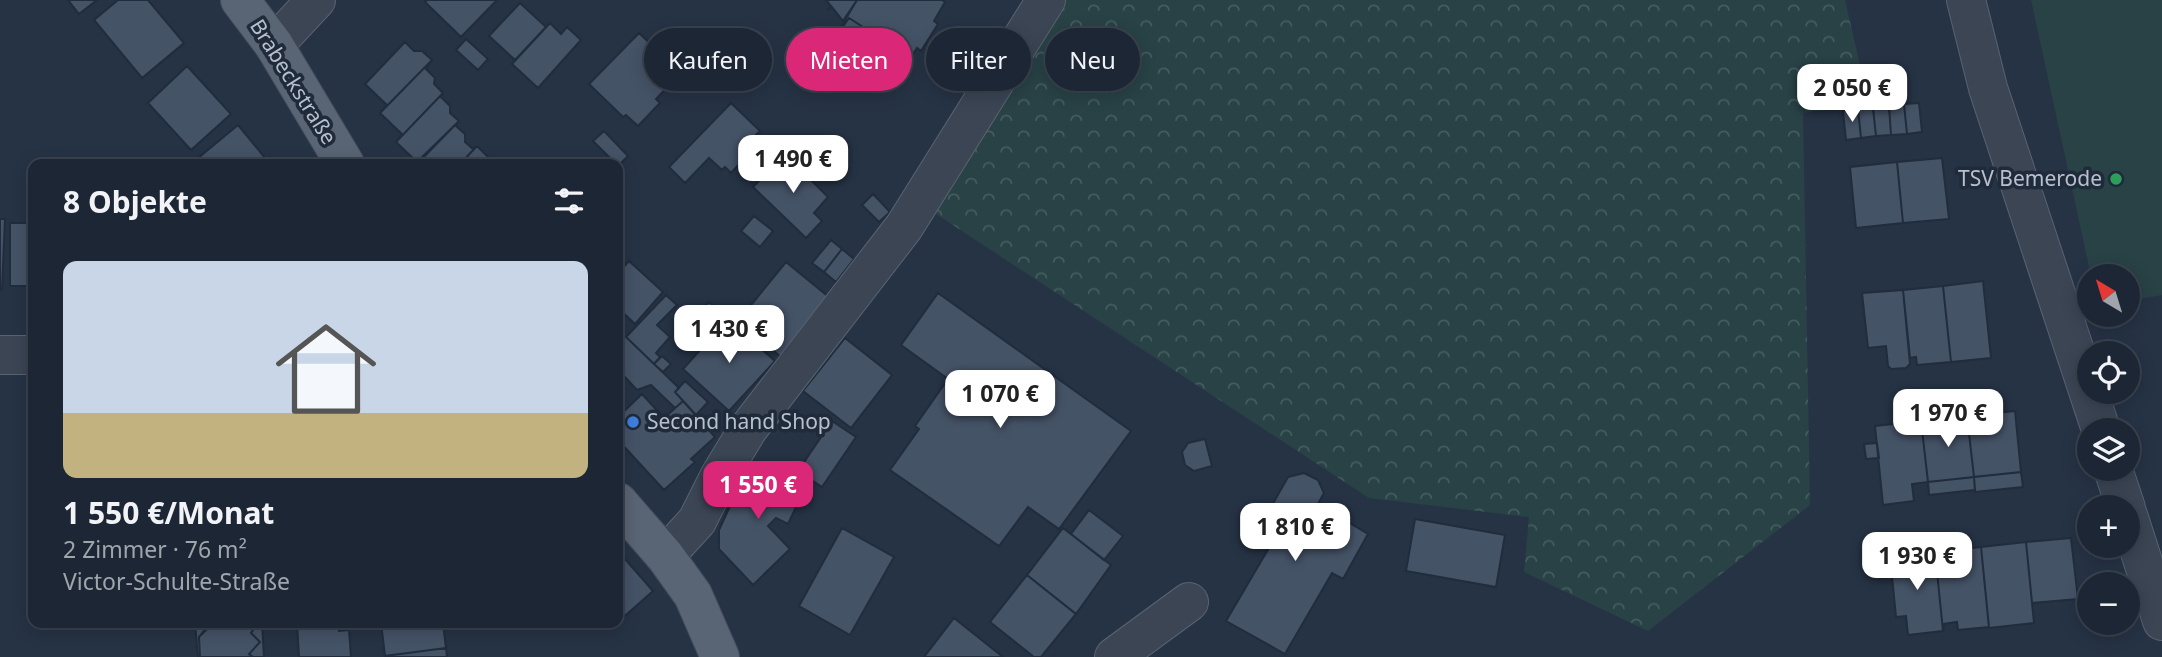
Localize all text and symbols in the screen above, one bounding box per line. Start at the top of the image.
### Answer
street label: Brabeckstraße [244,14,343,149]
chip: Kaufen [644,28,772,91]
chip: Mieten [786,28,912,91]
chip: Filter [926,28,1031,91]
chip: Neu [1045,28,1140,91]
pin: 2 050 € [1787,64,1917,124]
text: 2 050 € [1813,71,1891,103]
pin: 1 490 € [728,136,858,195]
text: 1 490 € [754,142,832,174]
place label: TSV Bemerode [1958,164,2102,192]
marker: TSV Bemerode [2108,171,2124,187]
text: 8 Objekte [63,181,207,222]
icon: filters [550,182,588,220]
north arrow [2077,264,2140,327]
map controls [2077,264,2140,635]
icon: home [263,306,389,432]
pin: 1 430 € [664,306,794,365]
text: 1 430 € [690,312,768,344]
button: locate [2077,341,2140,404]
pin: 1 070 € [935,370,1065,430]
text: 1 070 € [961,377,1039,409]
pin: 1 970 € [1883,390,2013,449]
text: 1 970 € [1909,396,1987,428]
place label: Second hand Shop [647,407,831,435]
marker: Second hand Shop [625,414,641,430]
button: layers [2077,418,2140,481]
pin: 1 550 € [693,462,823,521]
text: 1 550 € [719,468,797,500]
text: 1 550 €/Monat [63,492,274,533]
button: + [2077,495,2140,558]
pin: 1 810 € [1230,504,1360,563]
text: 1 810 € [1256,510,1334,542]
pin: 1 930 € [1852,532,1982,592]
text: 2 Zimmer · 76 m² [63,533,247,565]
text: 1 930 € [1878,539,1956,571]
text: Victor-Schulte-Straße [63,565,290,597]
button: − [2077,572,2140,635]

